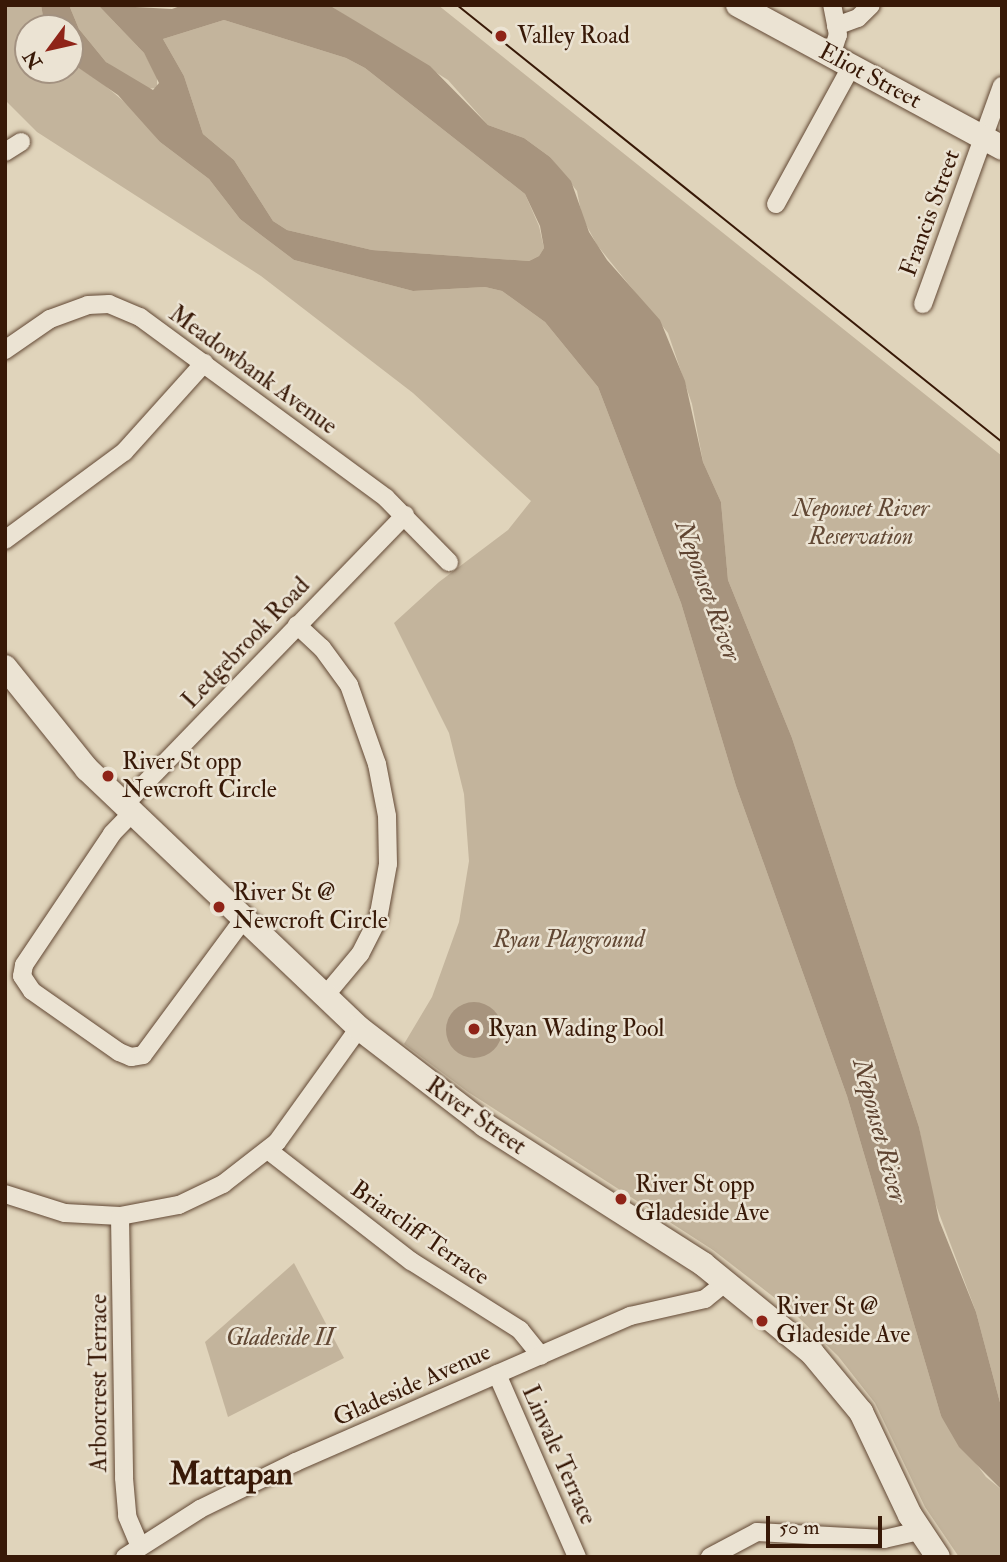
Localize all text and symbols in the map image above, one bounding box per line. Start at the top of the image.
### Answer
north arrow [14,14,84,84]
place label: Valley Road [517,22,630,50]
marker: Valley Road [491,26,511,46]
street label: Eliot Street [814,37,926,115]
text: N [18,46,48,73]
street label: Francis Street [894,146,966,280]
street label: Meadowbank Avenue [163,299,343,441]
park label: Neponset River Reservation [793,495,929,551]
water label: Neponset River [667,516,747,666]
street label: Ledgebrook Road [176,571,316,715]
place label: River St opp Newcroft Circle [122,748,277,804]
marker: River St opp Newcroft Circle [100,768,116,784]
place label: River St @ Newcroft Circle [233,879,388,935]
marker: River St @ Newcroft Circle [211,899,227,915]
park label: Ryan Playground [493,926,645,954]
place label: Ryan Wading Pool [488,1015,665,1043]
marker: Ryan Wading Pool [466,1021,482,1037]
water label: Neponset River [845,1056,913,1206]
street label: River Street [420,1071,532,1161]
place label: River St opp Gladeside Ave [635,1171,769,1227]
street label: Briarcliff Terrace [345,1174,495,1292]
marker: River St opp Gladeside Ave [613,1191,629,1207]
place label: River St @ Gladeside Ave [776,1293,910,1349]
street label: Arborcrest Terrace [85,1294,113,1472]
marker: River St @ Gladeside Ave [754,1313,770,1329]
park label: Gladeside II [226,1324,334,1352]
street label: Gladeside Avenue [329,1337,495,1433]
street label: Linvale Terrace [515,1381,603,1529]
district label: Mattapan [169,1455,293,1493]
scale bar [769,1502,884,1546]
text: 50 m [779,1514,820,1541]

